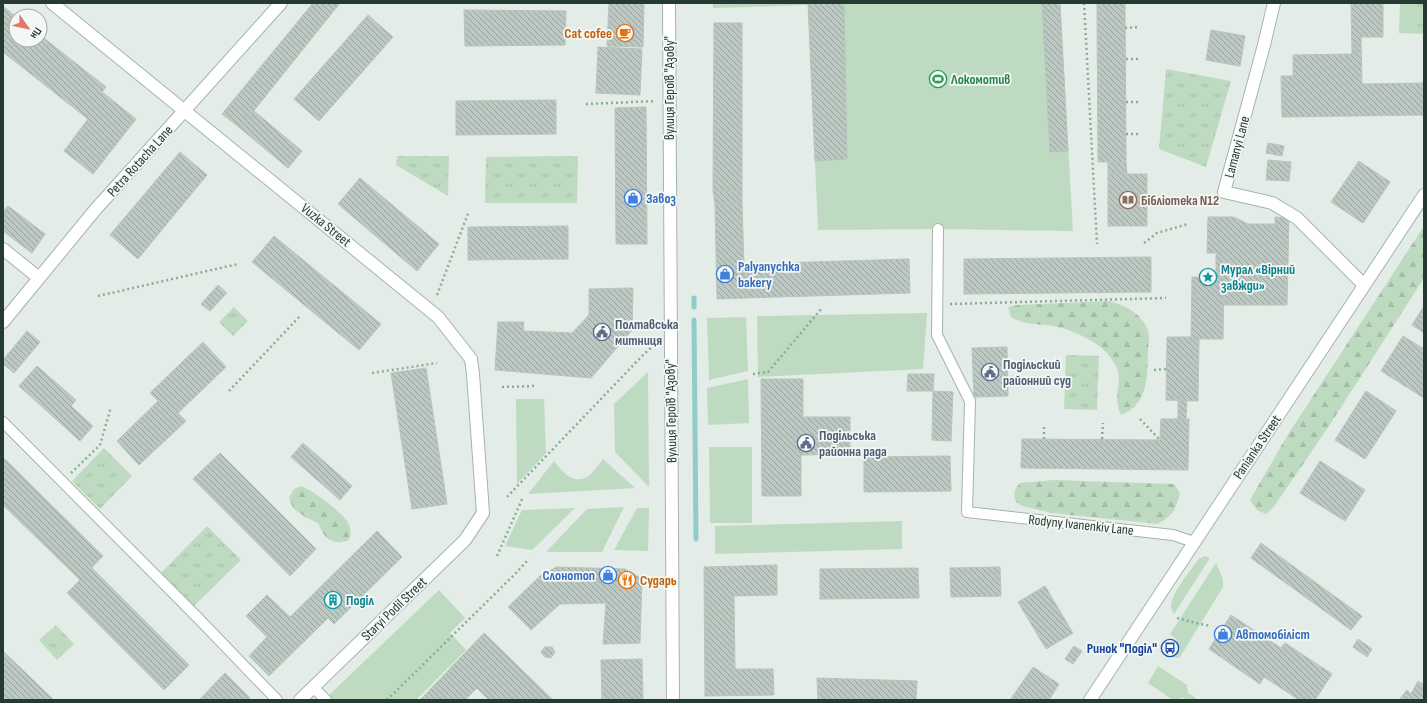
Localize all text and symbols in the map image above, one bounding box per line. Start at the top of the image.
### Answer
north arrow [8,8,48,48]
cafe icon: Cat cofee [615,23,635,43]
text: Пн [28,25,44,41]
place label: Cat cofee [564,25,612,42]
street label: вулиця Героїв "Азову" [661,36,678,140]
sports icon: Локомотив [928,69,948,89]
place label: Локомотив [950,71,1010,88]
street label: Lamanyi Lane [1221,114,1253,180]
street label: Petra Rotacha Lane [103,122,177,200]
shop icon: Завоз [623,188,643,208]
place label: Завоз [646,190,676,207]
library icon: Бібліотека N12 [1118,190,1138,210]
place label: Бібліотека N12 [1141,192,1219,209]
street label: Vuzka Street [298,200,354,250]
place label: Palyanychka bakery [738,258,800,291]
place label: Мурал «Вірний завжди» [1221,261,1295,294]
shop icon: Palyanychka bakery [715,264,735,284]
place icon: Мурал «Вірний завжди» [1198,267,1218,287]
place label: Полтавська митниця [615,316,679,349]
public building icon: Полтавська митниця [592,322,612,342]
place label: Подільский районний суд [1003,356,1071,389]
street label: вулиця Героїв "Азову" [662,359,680,463]
public building icon: Подільский районний суд [980,362,1000,382]
street label: Panianka Street [1229,412,1285,482]
place label: Подільська районна рада [819,427,887,460]
public building icon: Подільська районна рада [796,433,816,453]
street label: Rodyny Ivanenkiv Lane [1028,511,1134,539]
shop icon: Слонотоп [598,565,618,585]
place label: Слонотоп [542,567,595,584]
restaurant icon: Сударь [617,570,637,590]
place label: Сударь [640,572,677,589]
street label: Staryi Podil Street [358,574,430,644]
building icon: Поділ [323,590,343,610]
place label: Поділ [346,592,374,609]
shop icon: Автомобіліст [1213,624,1233,644]
place label: Автомобіліст [1235,626,1310,643]
bus stop icon: Ринок "Поділ" [1160,638,1180,658]
place label: Ринок "Поділ" [1087,640,1157,657]

